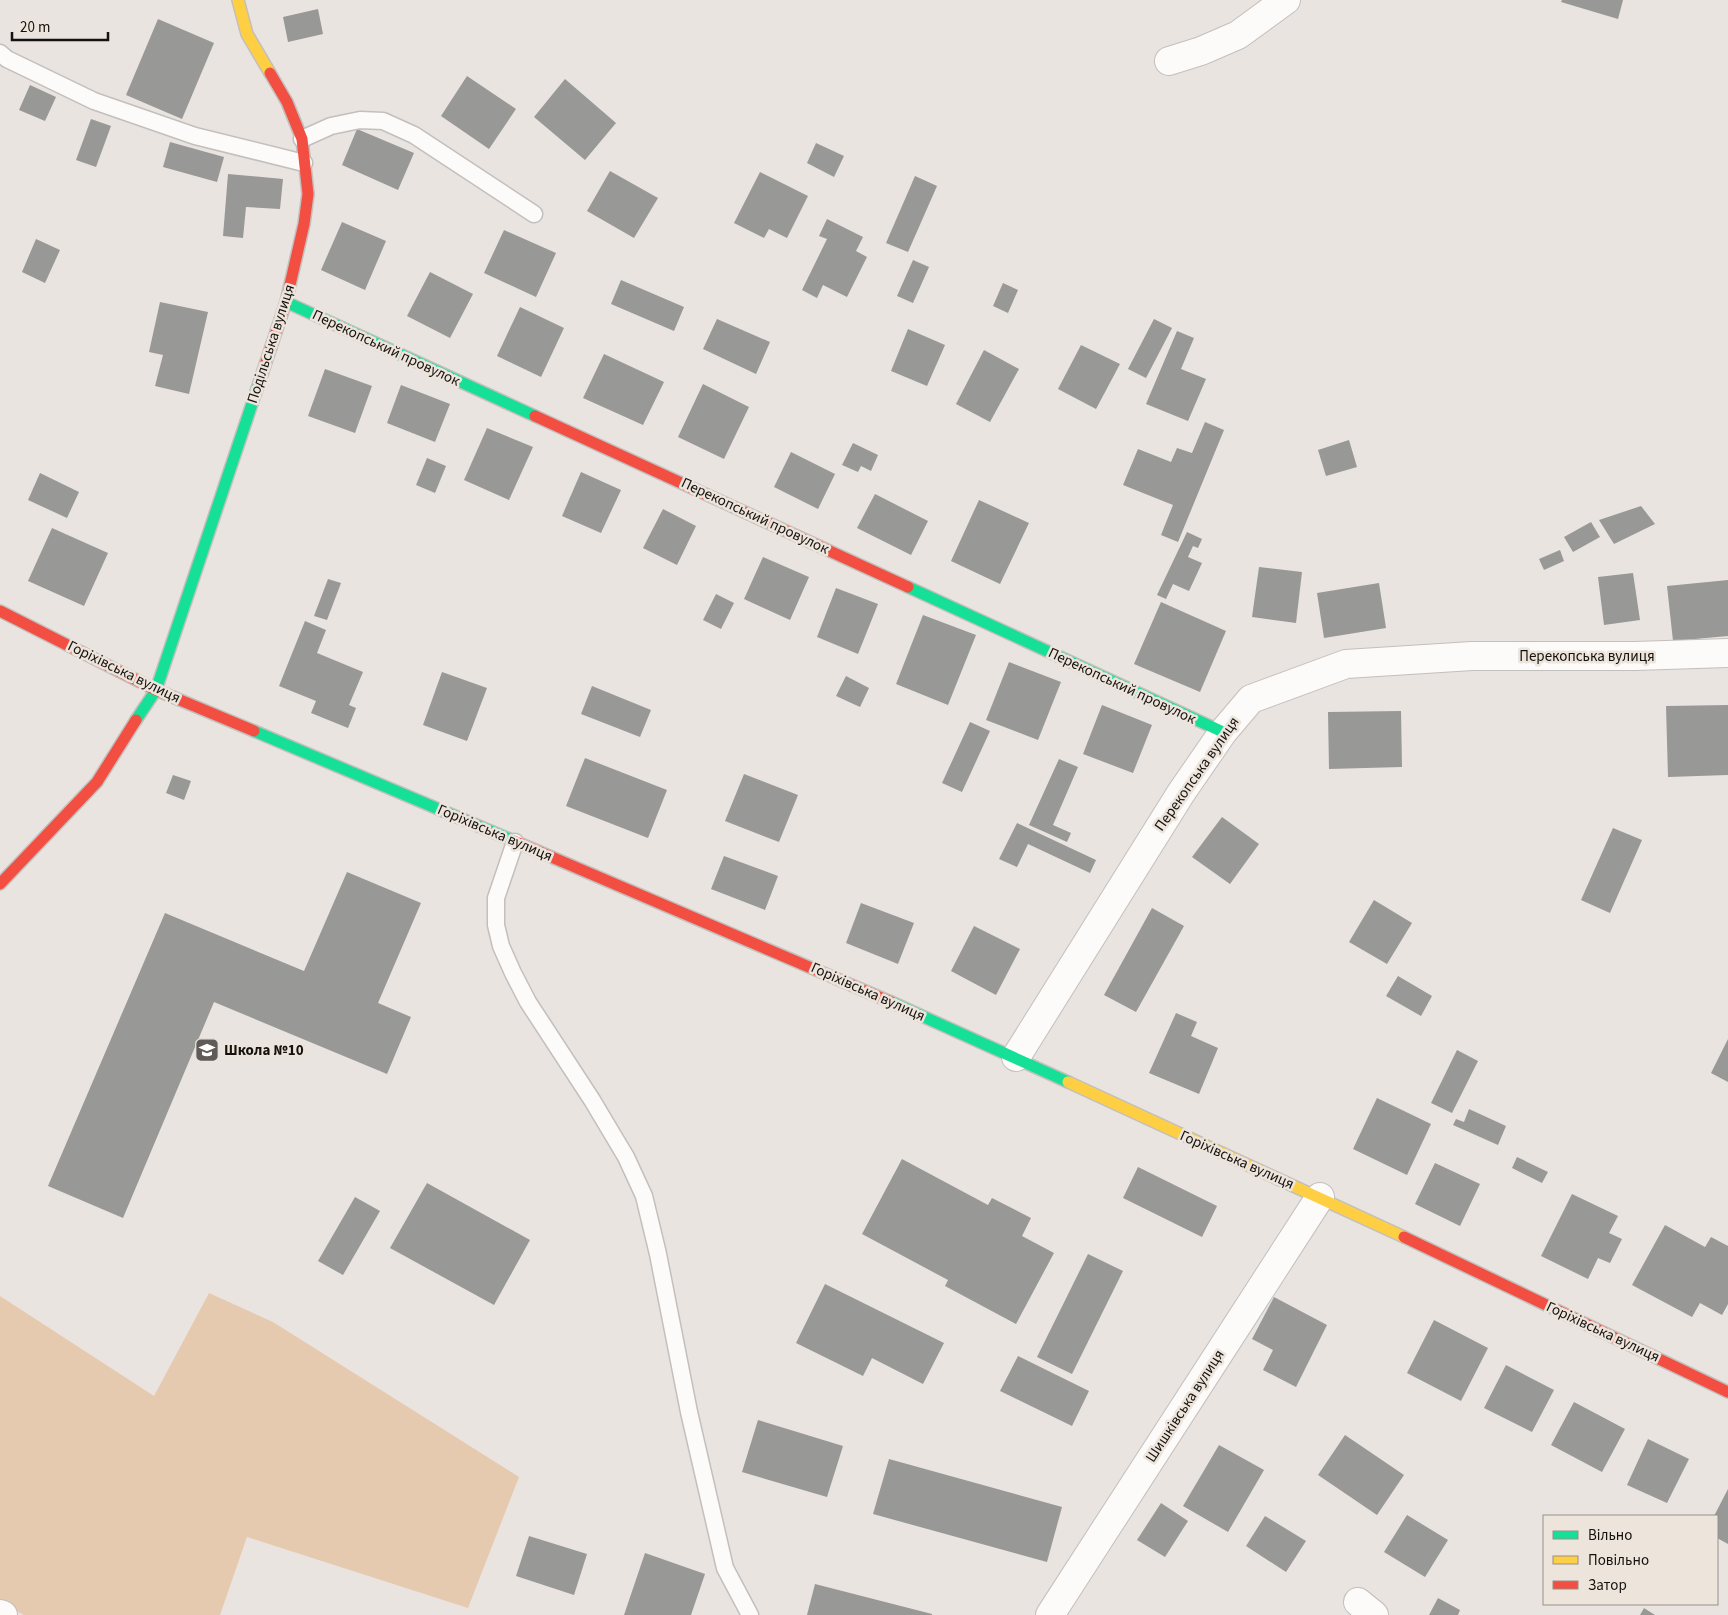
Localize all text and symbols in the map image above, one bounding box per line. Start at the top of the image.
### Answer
scale bar [12,10,109,42]
text: 20 m [20,17,50,38]
street label: Подільська вулиця [242,282,300,406]
street label: Перекопський провулок [309,305,464,392]
street label: Перекопський провулок [678,473,833,560]
street label: Горіхівська вулиця [64,636,184,708]
street label: Перекопський провулок [1045,643,1200,730]
street label: Перекопська вулиця [1519,646,1655,667]
street label: Перекопська вулиця [1150,712,1244,836]
street label: Горіхівська вулиця [434,799,556,867]
street label: Горіхівська вулиця [808,957,928,1027]
school or university icon: Школа №10 [194,1037,220,1063]
place label: Школа №10 [224,1040,304,1061]
street label: Горіхівська вулиця [1177,1125,1297,1195]
street label: Горіхівська вулиця [1543,1296,1663,1368]
street label: Шишківська вулиця [1141,1345,1229,1467]
legend [1543,1515,1718,1605]
text: Вільно [1588,1525,1632,1546]
text: Повільно [1588,1550,1649,1571]
text: Затор [1588,1575,1627,1596]

